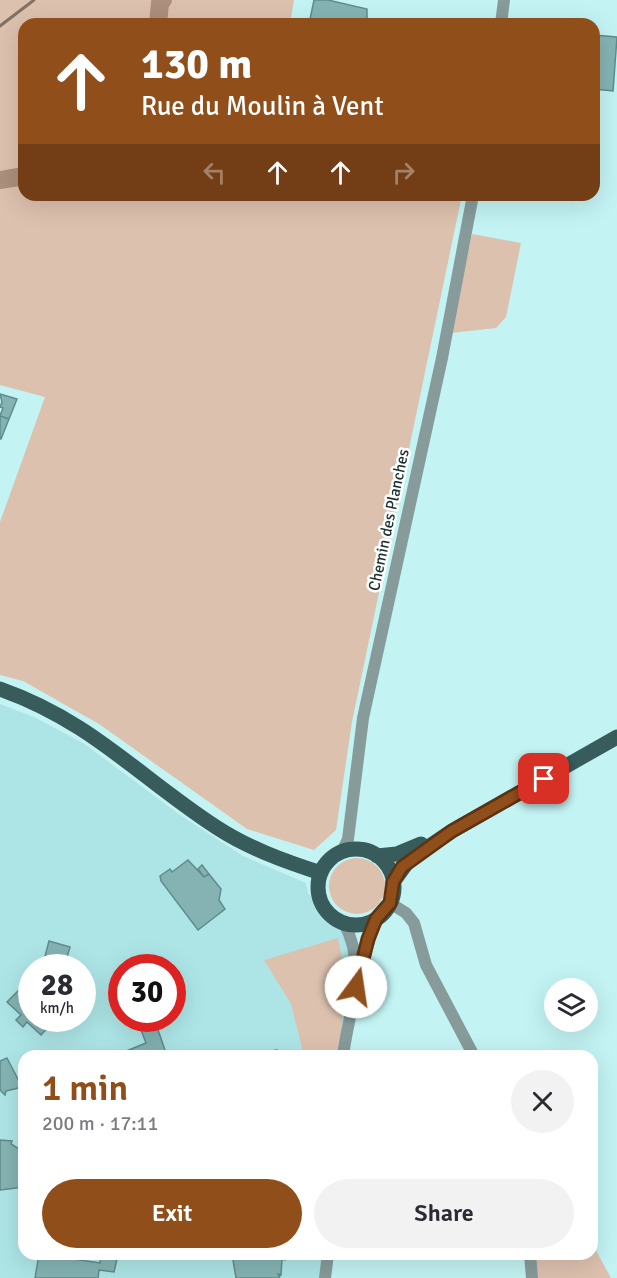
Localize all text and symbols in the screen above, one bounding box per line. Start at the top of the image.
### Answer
text: 130 m [141,39,252,90]
icon: ahead [42,42,120,120]
text: Rue du Moulin à Vent [141,90,384,123]
icon: left [198,156,231,189]
icon: ahead [261,156,294,189]
icon: ahead [324,156,357,189]
icon: right [387,156,420,189]
street label: Chemin des Planches [364,447,414,593]
pin [518,753,569,804]
icon: arrive [527,762,560,795]
speed limit sign: 30 [108,954,186,1032]
position arrow [324,955,388,1019]
text: 28 [41,967,73,1004]
map controls [544,978,598,1032]
button: layers [544,978,598,1032]
text: km/h [40,999,74,1017]
text: 1 min [42,1066,128,1111]
button: close [511,1070,574,1133]
text: 200 m · 17:11 [42,1111,158,1136]
button: Exit [42,1179,302,1248]
button: Share [314,1179,574,1248]

